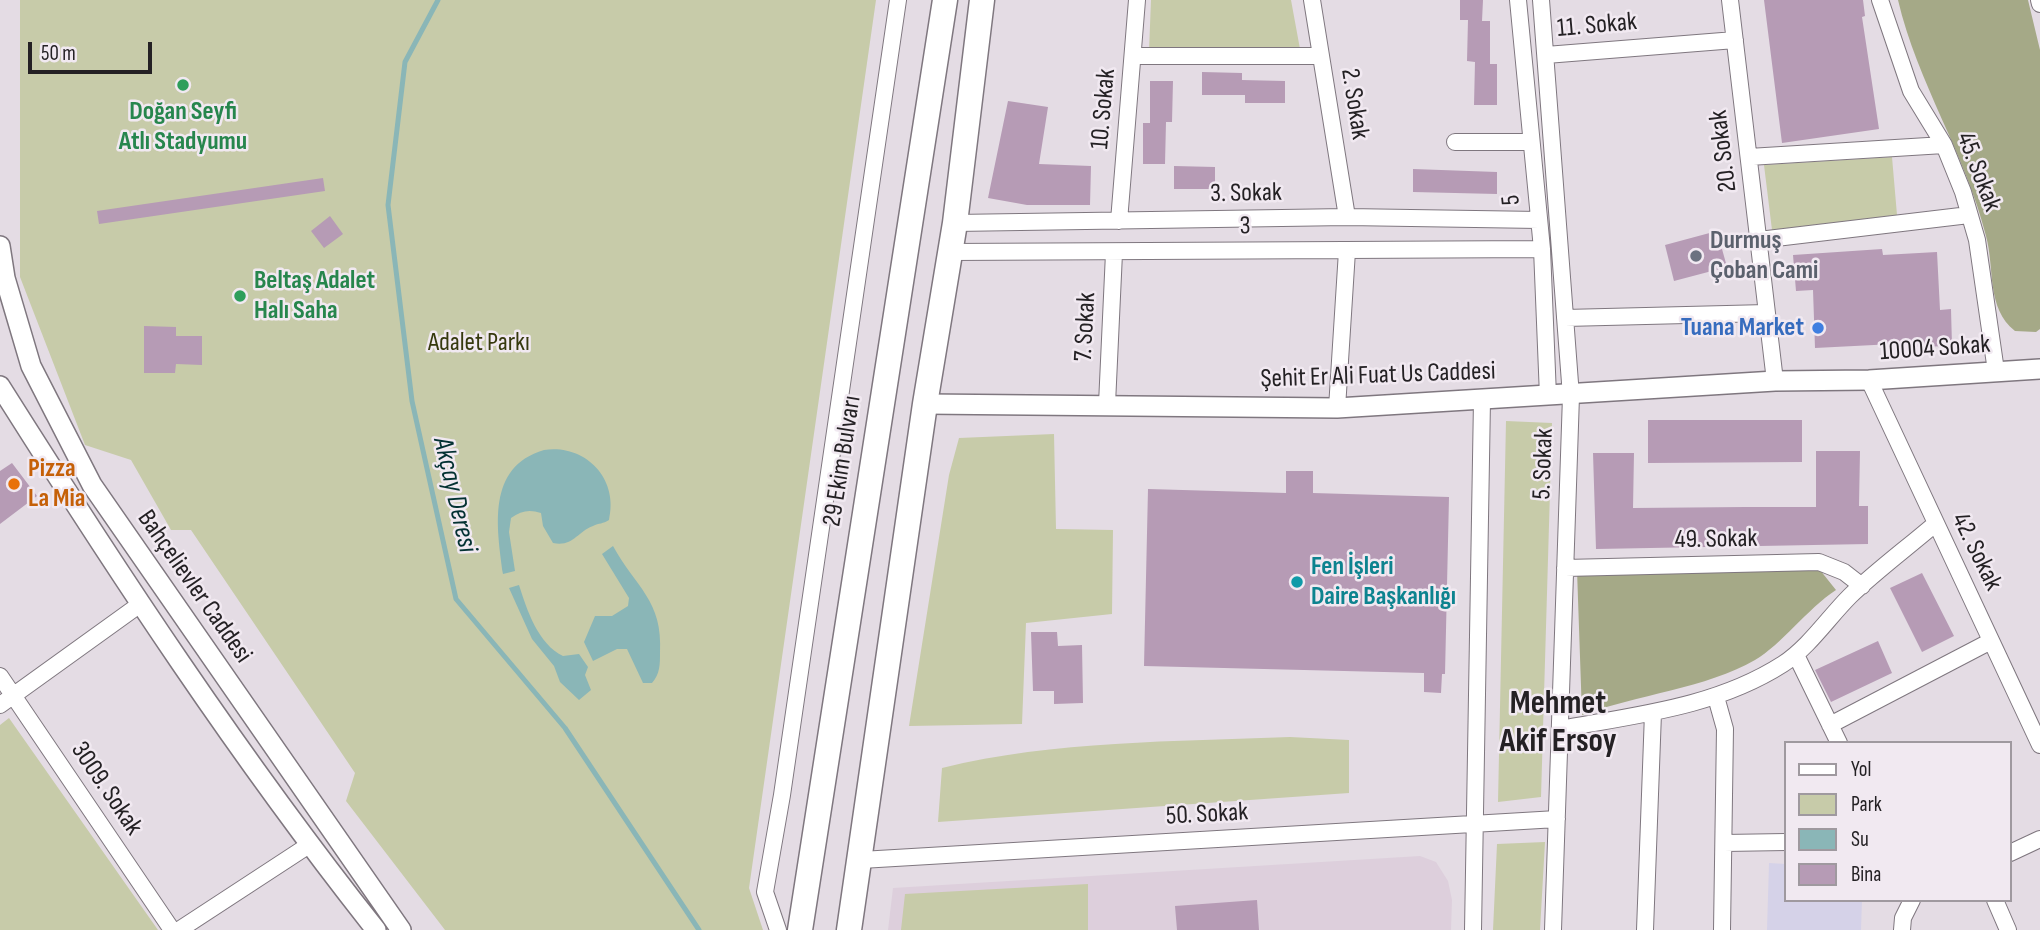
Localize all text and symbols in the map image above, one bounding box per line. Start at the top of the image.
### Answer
street label: 11. Sokak [1556,7,1638,45]
scale bar [32,28,156,72]
text: 50 m [41,41,76,66]
street label: 2. Sokak [1333,66,1375,142]
street label: 10. Sokak [1085,67,1123,151]
marker: Doğan Seyfi Atlı Stadyumu [175,77,191,93]
place label: Doğan Seyfi Atlı Stadyumu [119,96,247,158]
street label: 20. Sokak [1703,108,1745,194]
street label: 45. Sokak [1949,128,2007,216]
street label: 3. Sokak [1210,178,1282,210]
street label: 5 [1496,193,1528,207]
street label: 3 [1239,211,1251,243]
place label: Durmuş Çoban Cami [1710,225,1818,286]
marker: Durmuş Çoban Cami [1688,248,1704,264]
place label: Beltaş Adalet Halı Saha [254,265,375,326]
marker: Beltaş Adalet Halı Saha [232,288,248,304]
street label: 7. Sokak [1069,292,1103,362]
place label: Tuana Market [1681,312,1804,344]
marker: Tuana Market [1810,320,1826,336]
park label: Adalet Parkı [428,327,530,359]
street label: 10004 Sokak [1879,330,1991,368]
street label: Şehit Er Ali Fuat Us Caddesi [1260,356,1496,396]
street label: 29 Ekim Bulvarı [817,393,869,529]
street label: 5. Sokak [1527,428,1561,500]
water label: Akçay Deresi [424,434,484,556]
place label: Pizza La Mia [28,453,85,514]
marker: Pizza La Mia [6,476,22,492]
street label: Bahçelievler Caddesi [130,505,258,669]
street label: 42. Sokak [1944,508,2008,596]
street label: 49. Sokak [1674,524,1758,556]
place label: Fen İşleri Daire Başkanlığı [1311,551,1456,612]
marker: Fen İşleri Daire Başkanlığı [1289,574,1305,590]
district label: Mehmet Akif Ersoy [1500,685,1616,763]
street label: 3009. Sokak [63,736,149,842]
legend [1784,741,2012,902]
text: Yol [1851,757,1871,782]
text: Park [1851,792,1882,817]
street label: 50. Sokak [1165,797,1249,833]
text: Su [1851,827,1869,852]
text: Bina [1851,862,1881,887]

